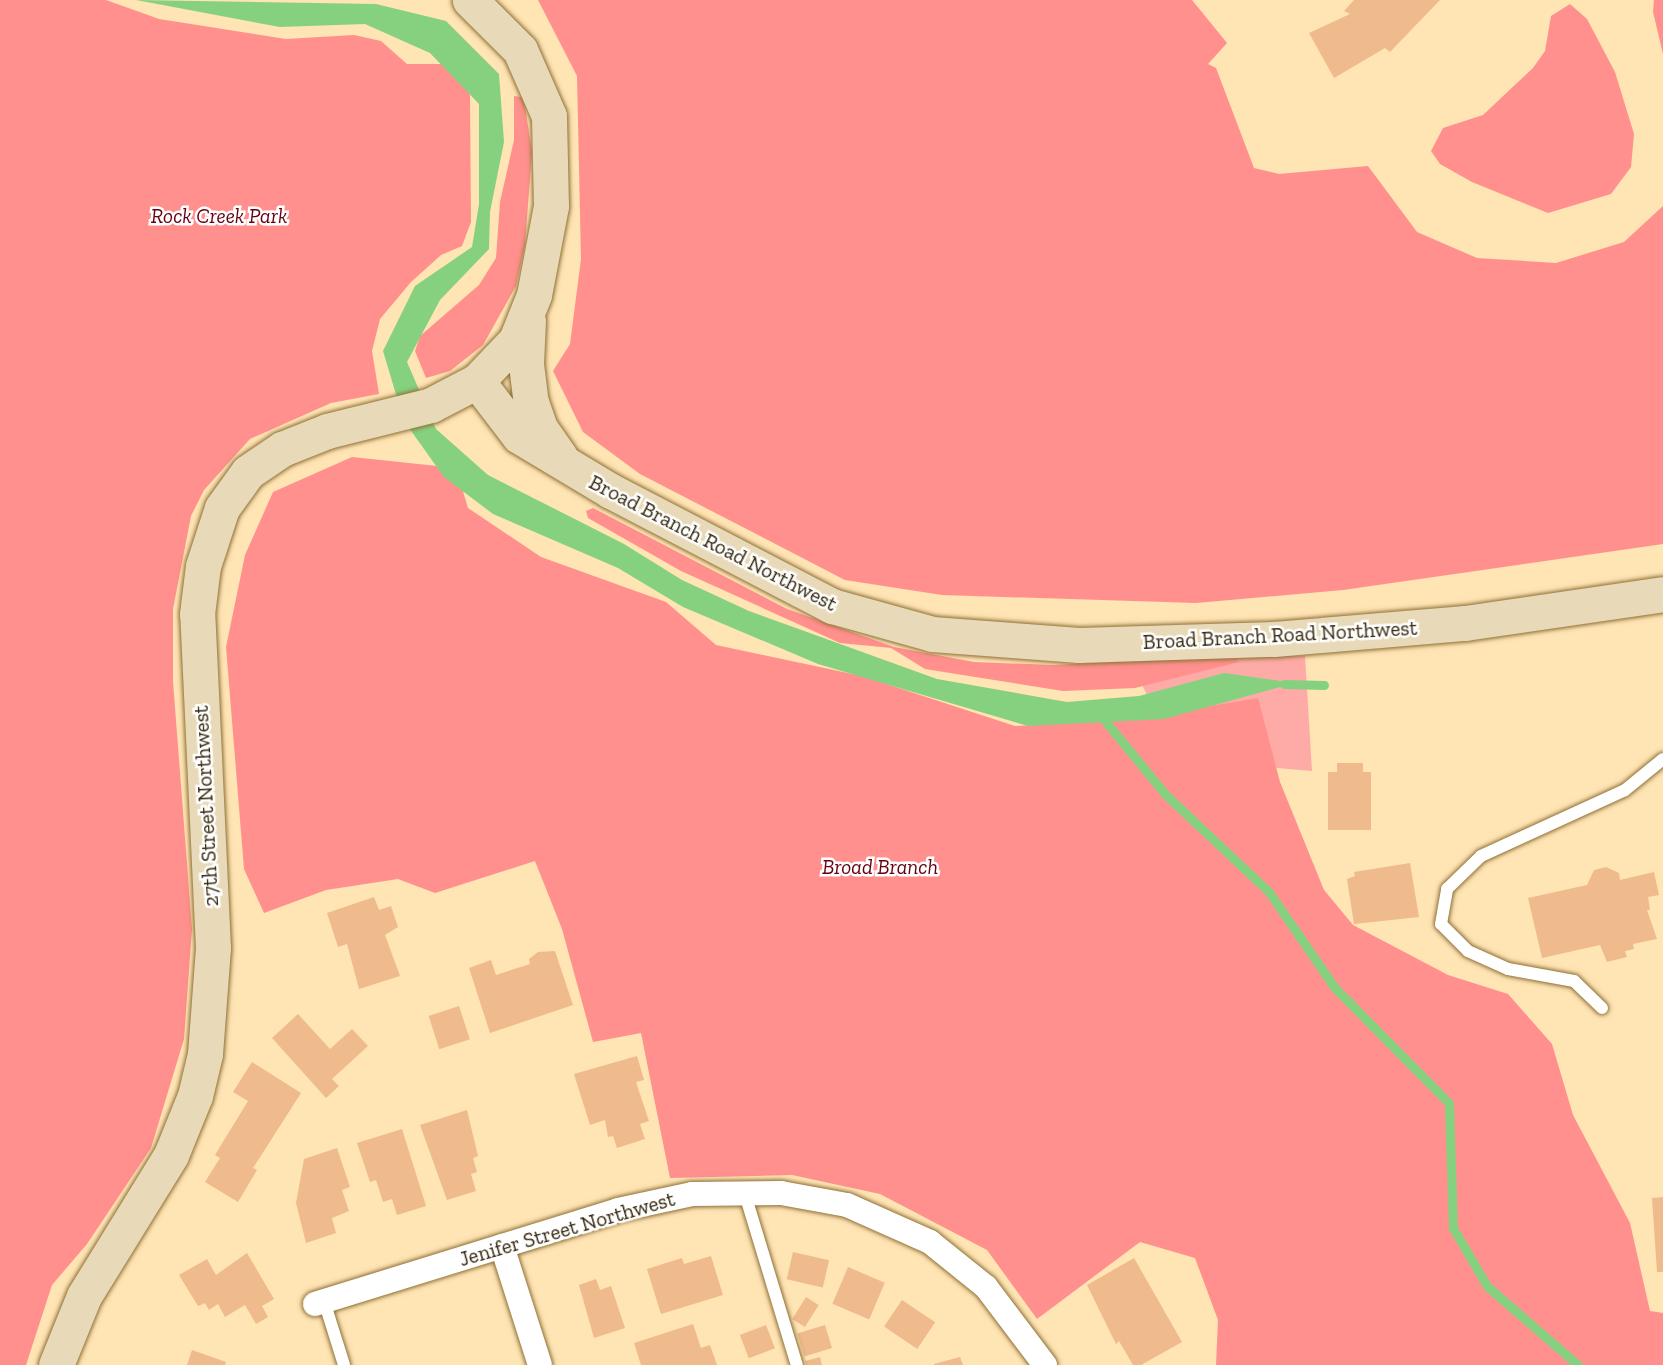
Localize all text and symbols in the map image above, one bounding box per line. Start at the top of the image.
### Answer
park label: Rock Creek Park [151,203,287,229]
street label: Broad Branch Road Northwest [585,469,841,617]
street label: Broad Branch Road Northwest [1142,615,1418,655]
street label: 27th Street Northwest [188,705,224,907]
park label: Broad Branch [822,854,938,880]
street label: Jenifer Street Northwest [456,1186,678,1272]

